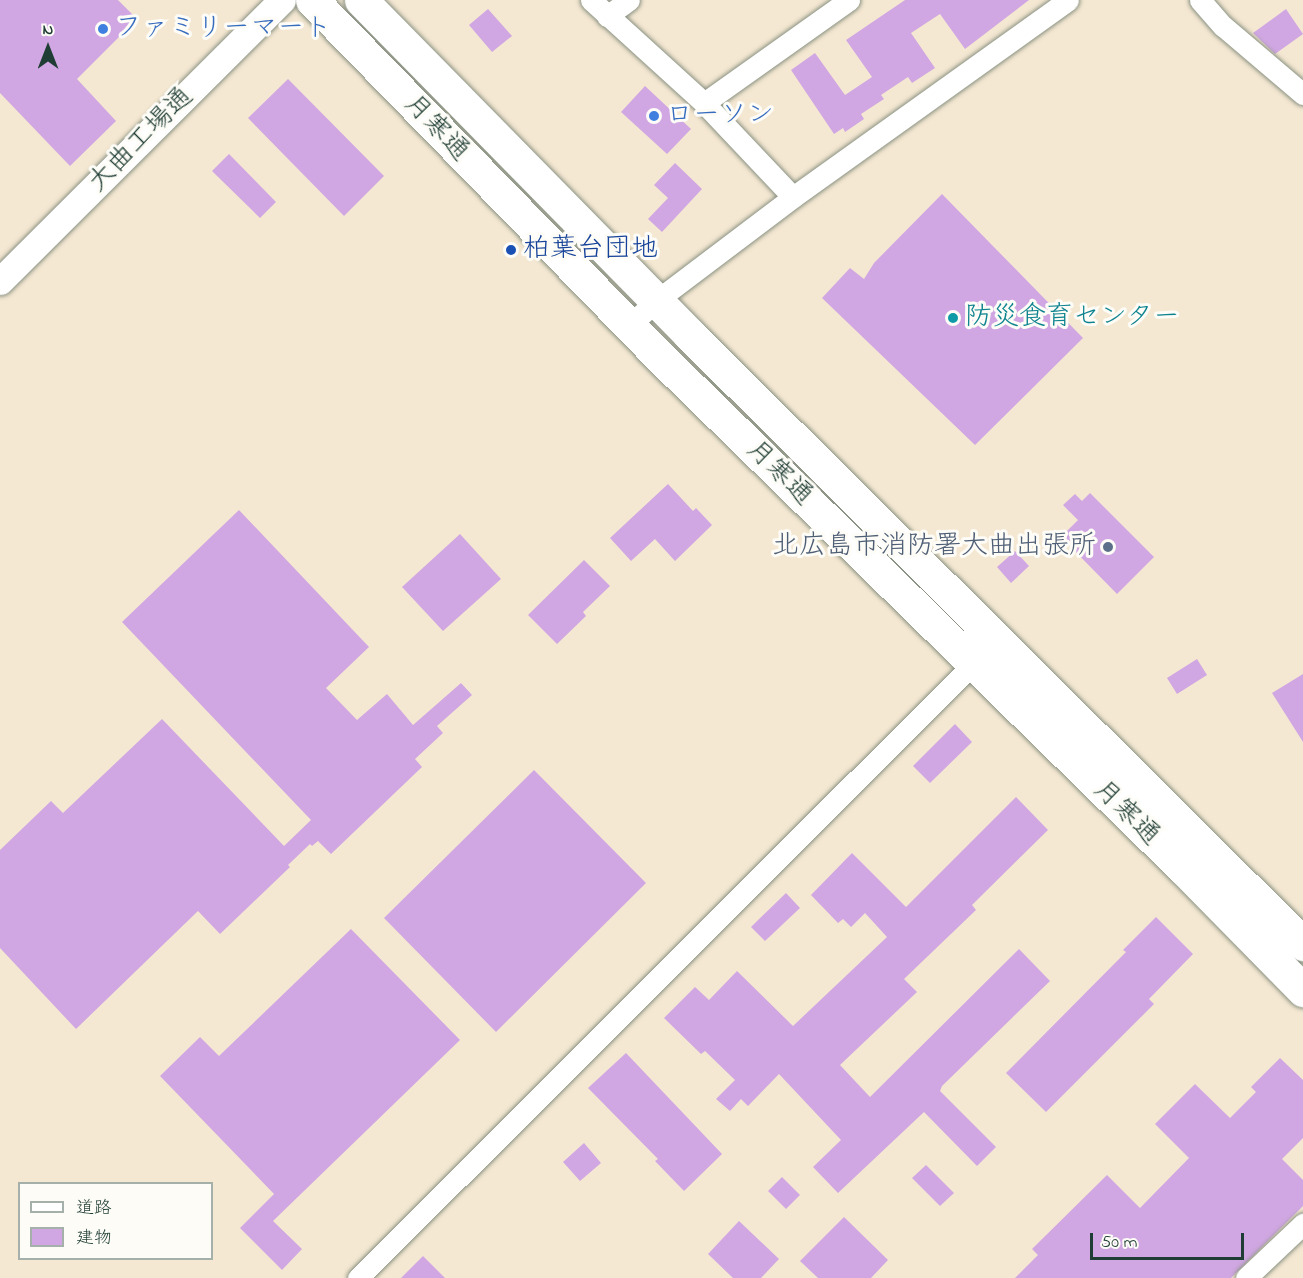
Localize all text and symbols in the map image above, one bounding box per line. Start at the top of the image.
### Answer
place label: ファミリーマート [115,13,331,45]
north arrow [18,18,78,78]
text: N [43,18,53,42]
marker: ファミリーマート [96,22,110,36]
street label: 大曲工場通 [82,81,200,199]
street label: 月寒通 [396,88,476,168]
place label: ローソン [666,100,774,132]
marker: ローソン [647,109,661,123]
place label: 柏葉台団地 [523,234,658,266]
marker: 柏葉台団地 [504,243,518,257]
place label: 防災食育センター [965,302,1181,334]
marker: 防災食育センター [946,311,960,325]
street label: 月寒通 [739,433,819,513]
place label: 北広島市消防署大曲出張所 [772,531,1096,563]
marker: 北広島市消防署大曲出張所 [1101,540,1115,554]
street label: 月寒通 [1086,773,1166,853]
legend [18,1182,213,1260]
text: 道路 [76,1196,112,1222]
scale bar [1093,1221,1248,1259]
text: 建物 [76,1226,112,1252]
text: 50 m [1101,1230,1138,1256]

